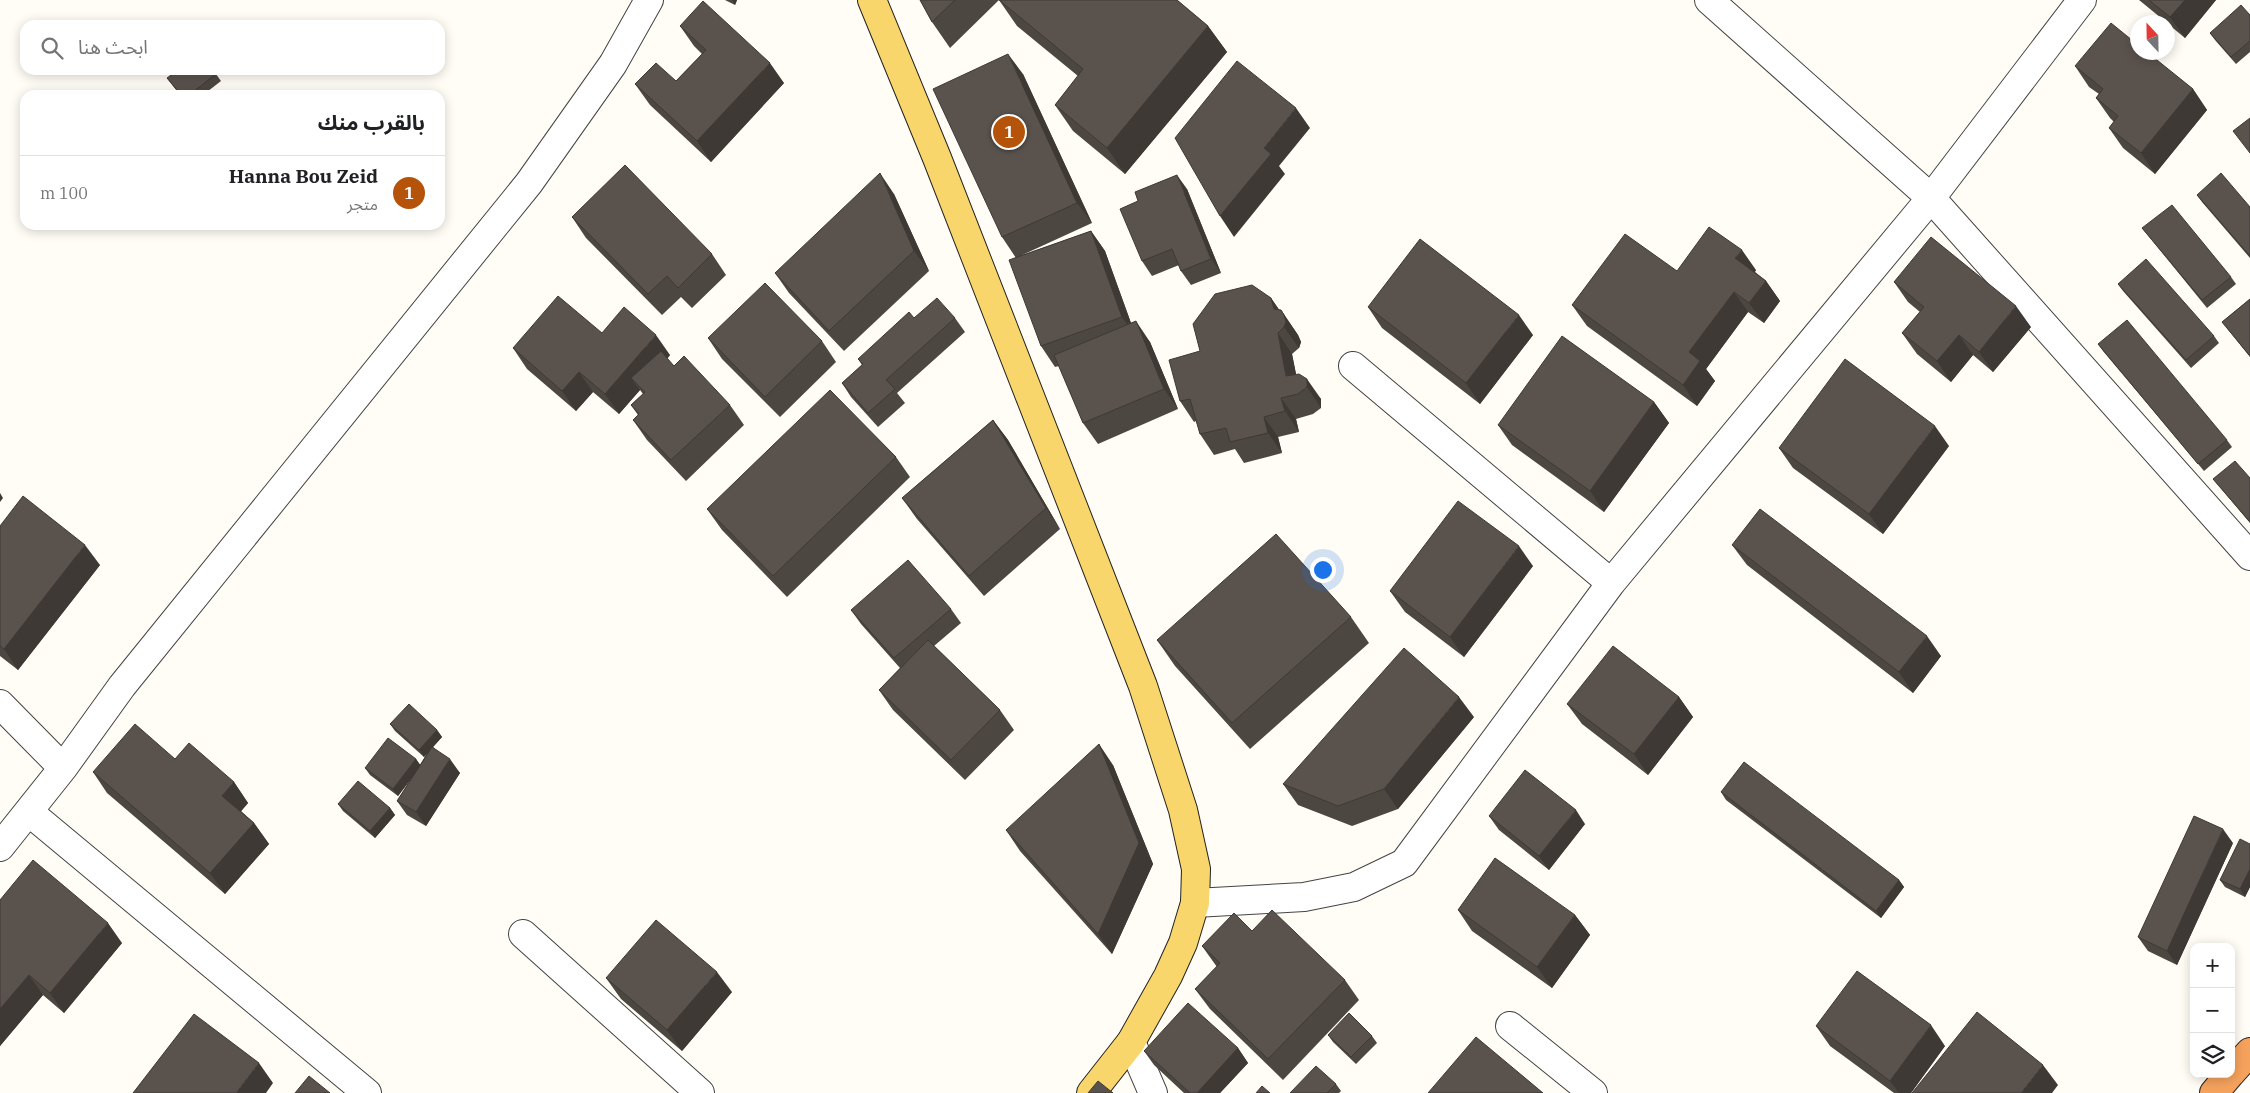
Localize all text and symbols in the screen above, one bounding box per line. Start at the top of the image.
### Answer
north arrow [2130,15,2175,60]
search box [20,20,445,75]
icon: search [38,34,66,62]
text: ابحث هنا [78,35,148,59]
text: بالقرب منك [318,108,425,136]
pin: 1 [993,113,1025,151]
text: Hanna Bou Zeid [229,164,378,188]
text: 100 m [40,183,88,203]
text: 1 [404,183,414,203]
text: متجر [347,194,378,214]
your location [1310,557,1336,583]
map controls [2190,943,2235,1078]
button: + [2190,943,2235,988]
button: − [2190,988,2235,1033]
button: layers [2190,1033,2235,1078]

